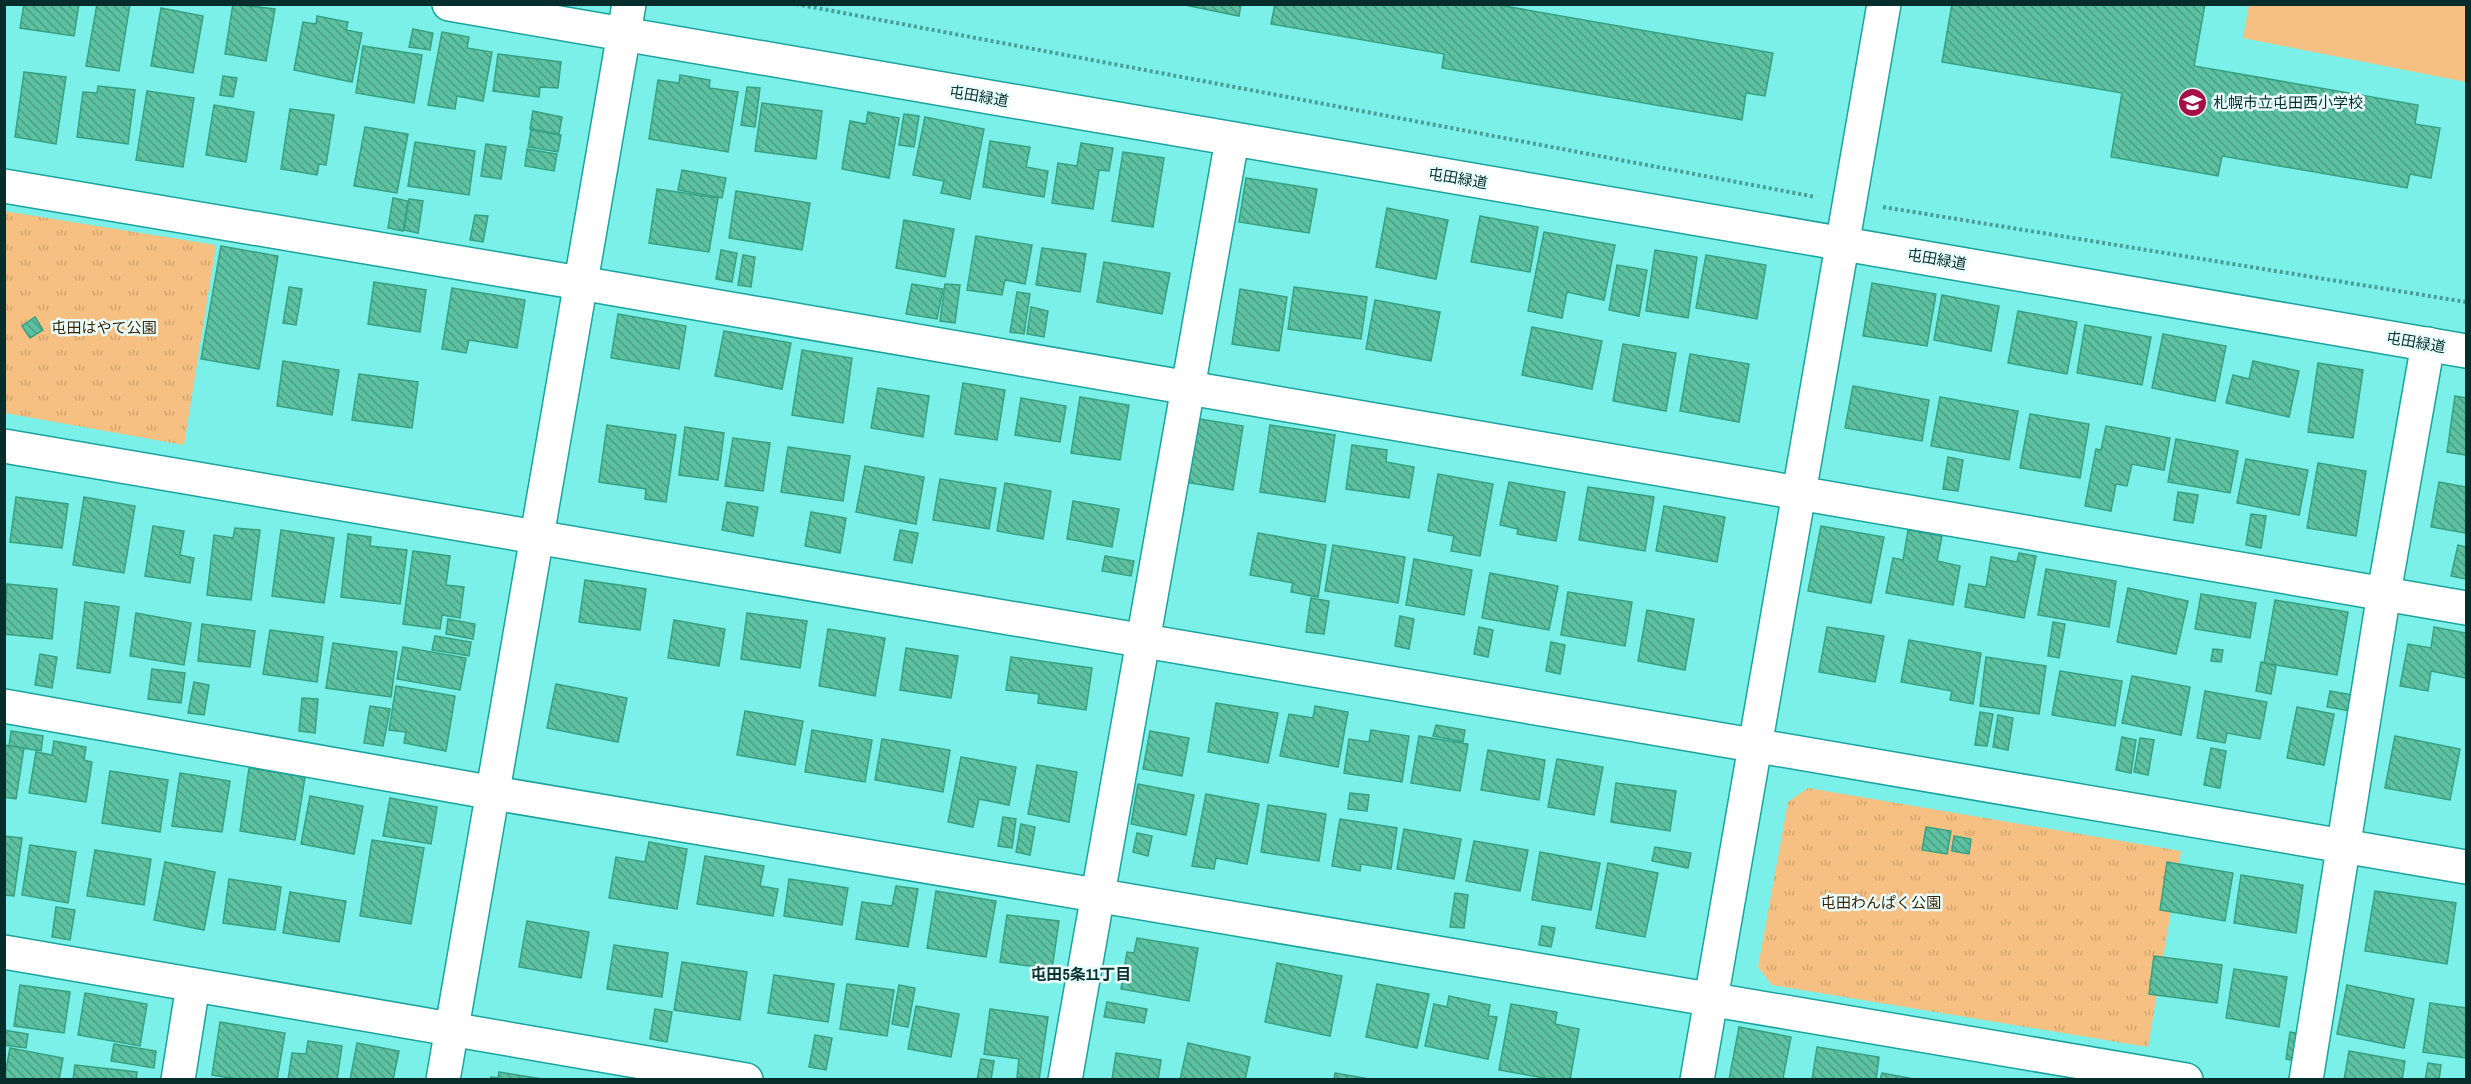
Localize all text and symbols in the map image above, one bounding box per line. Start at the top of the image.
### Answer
street label: 屯田緑道 [948,80,1010,112]
school or university icon: 札幌市立屯田西小学校 [2176,86,2208,118]
place label: 札幌市立屯田西小学校 [2213,92,2363,113]
street label: 屯田緑道 [1427,162,1489,194]
street label: 屯田緑道 [1906,243,1968,275]
park label: 屯田はやて公園 [51,317,157,338]
street label: 屯田緑道 [2385,326,2447,358]
park label: 屯田わんぱく公園 [1821,892,1941,913]
district label: 屯田5条11丁目 [1030,963,1132,985]

